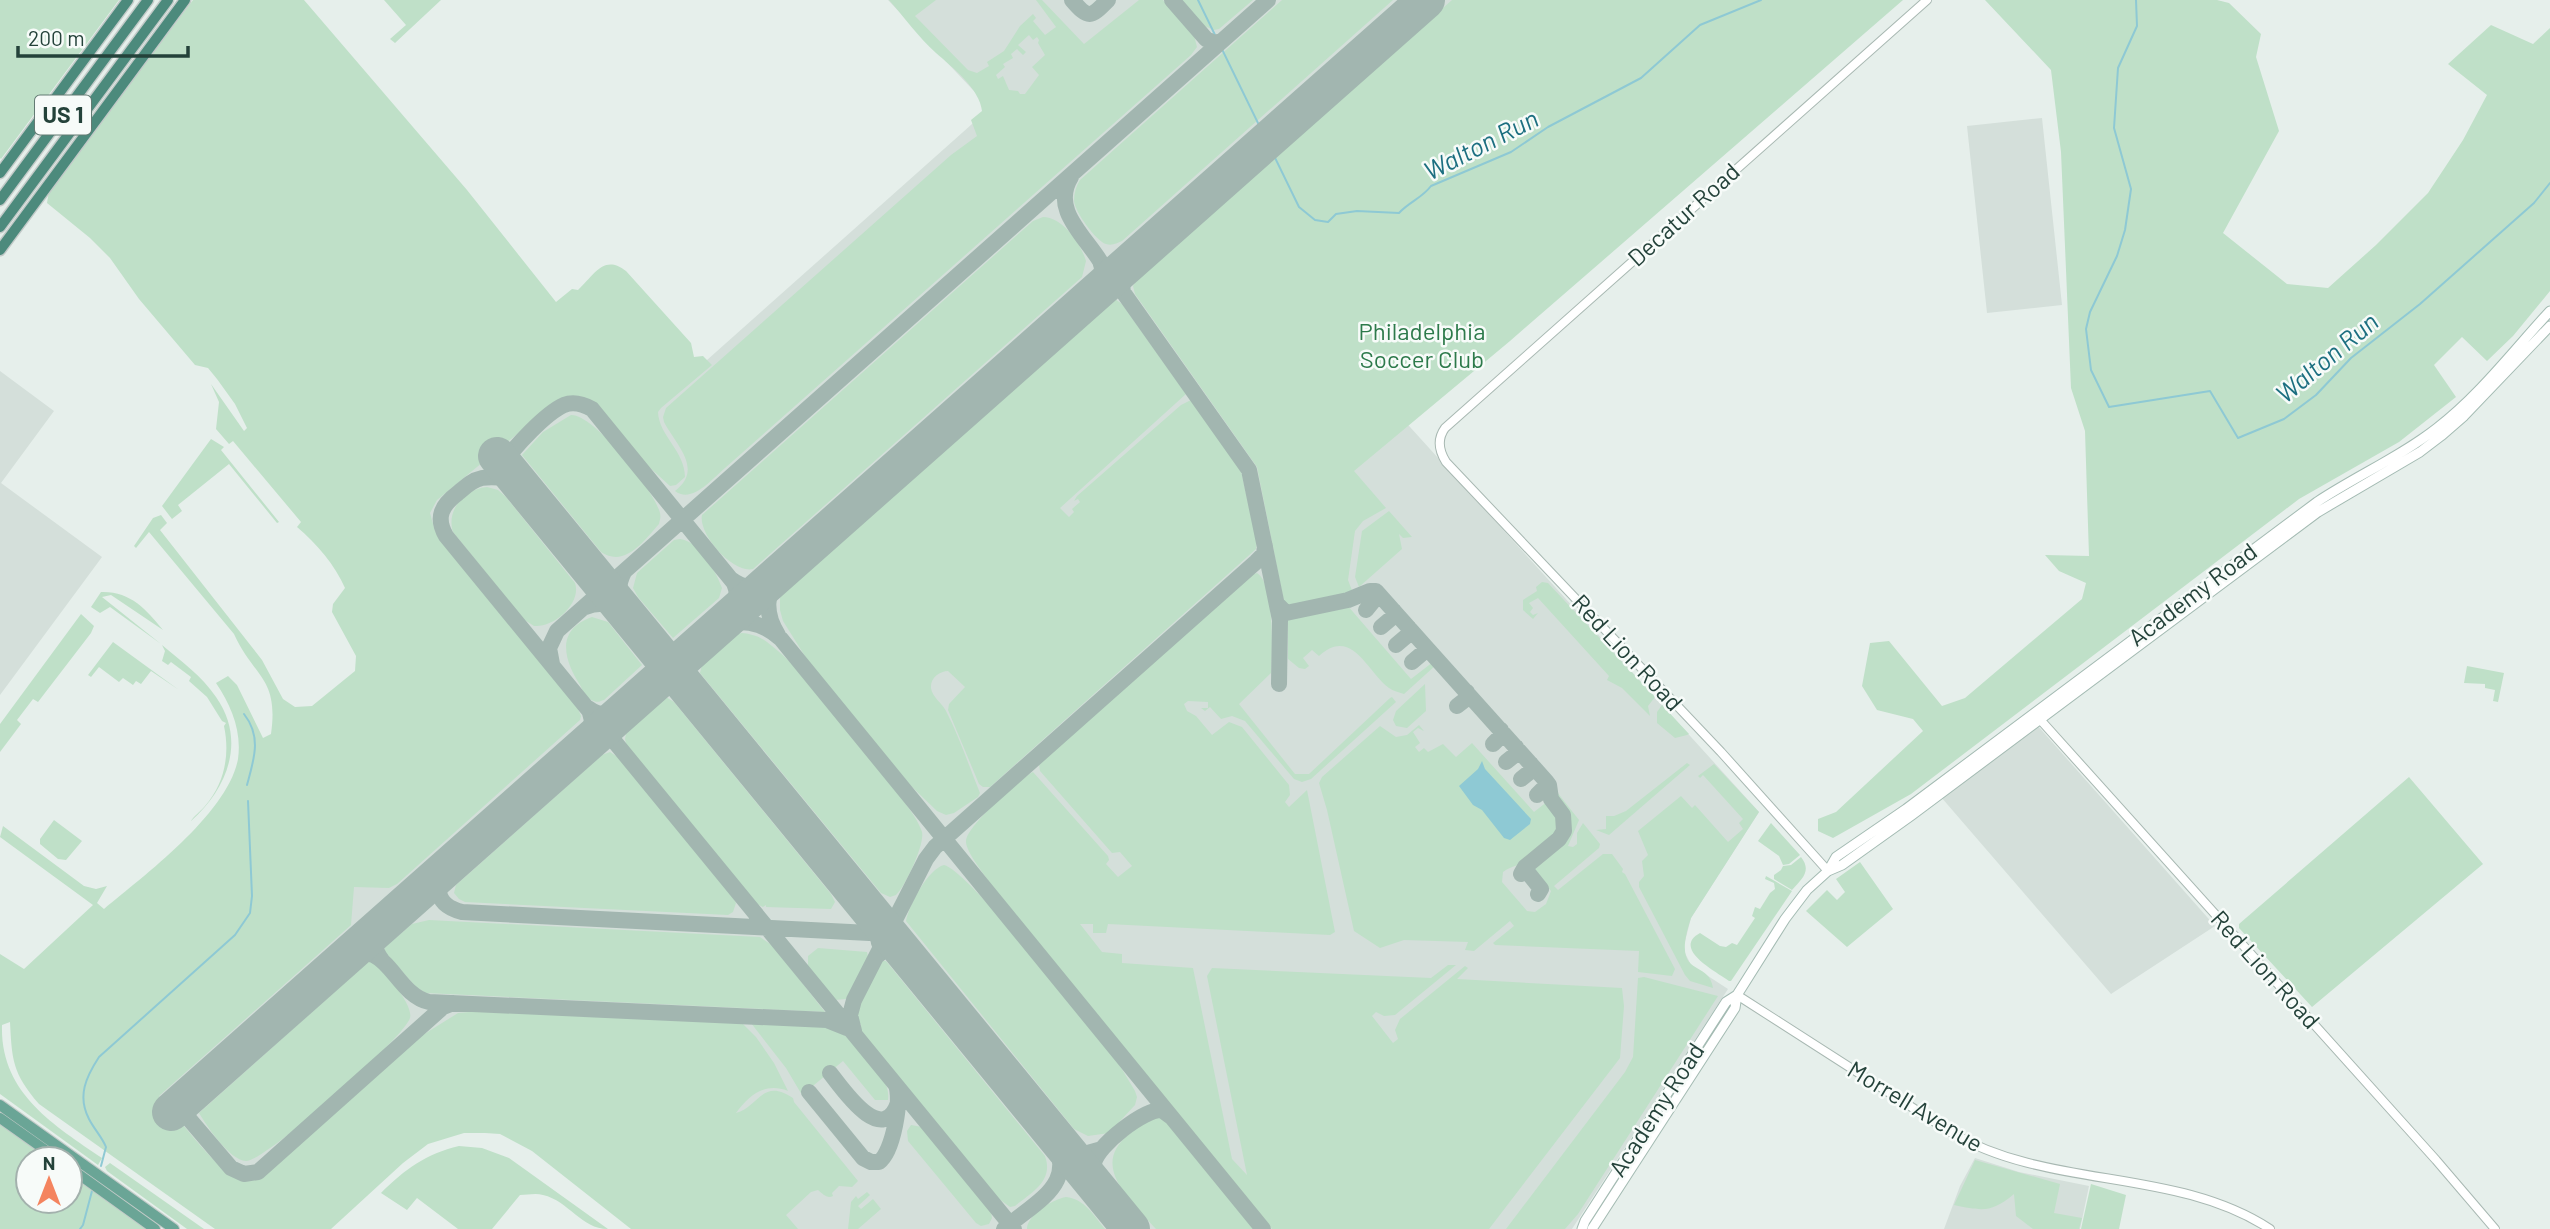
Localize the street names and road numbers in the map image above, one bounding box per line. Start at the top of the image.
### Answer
road number: US 1 [35,96,91,134]
street label: Decatur Road [1621,156,1745,272]
street label: Academy Road [2122,536,2262,652]
street label: Red Lion Road [1567,588,1689,716]
street label: Red Lion Road [2206,904,2327,1034]
street label: Academy Road [1602,1037,1710,1181]
street label: Morrell Avenue [1843,1054,1989,1157]

